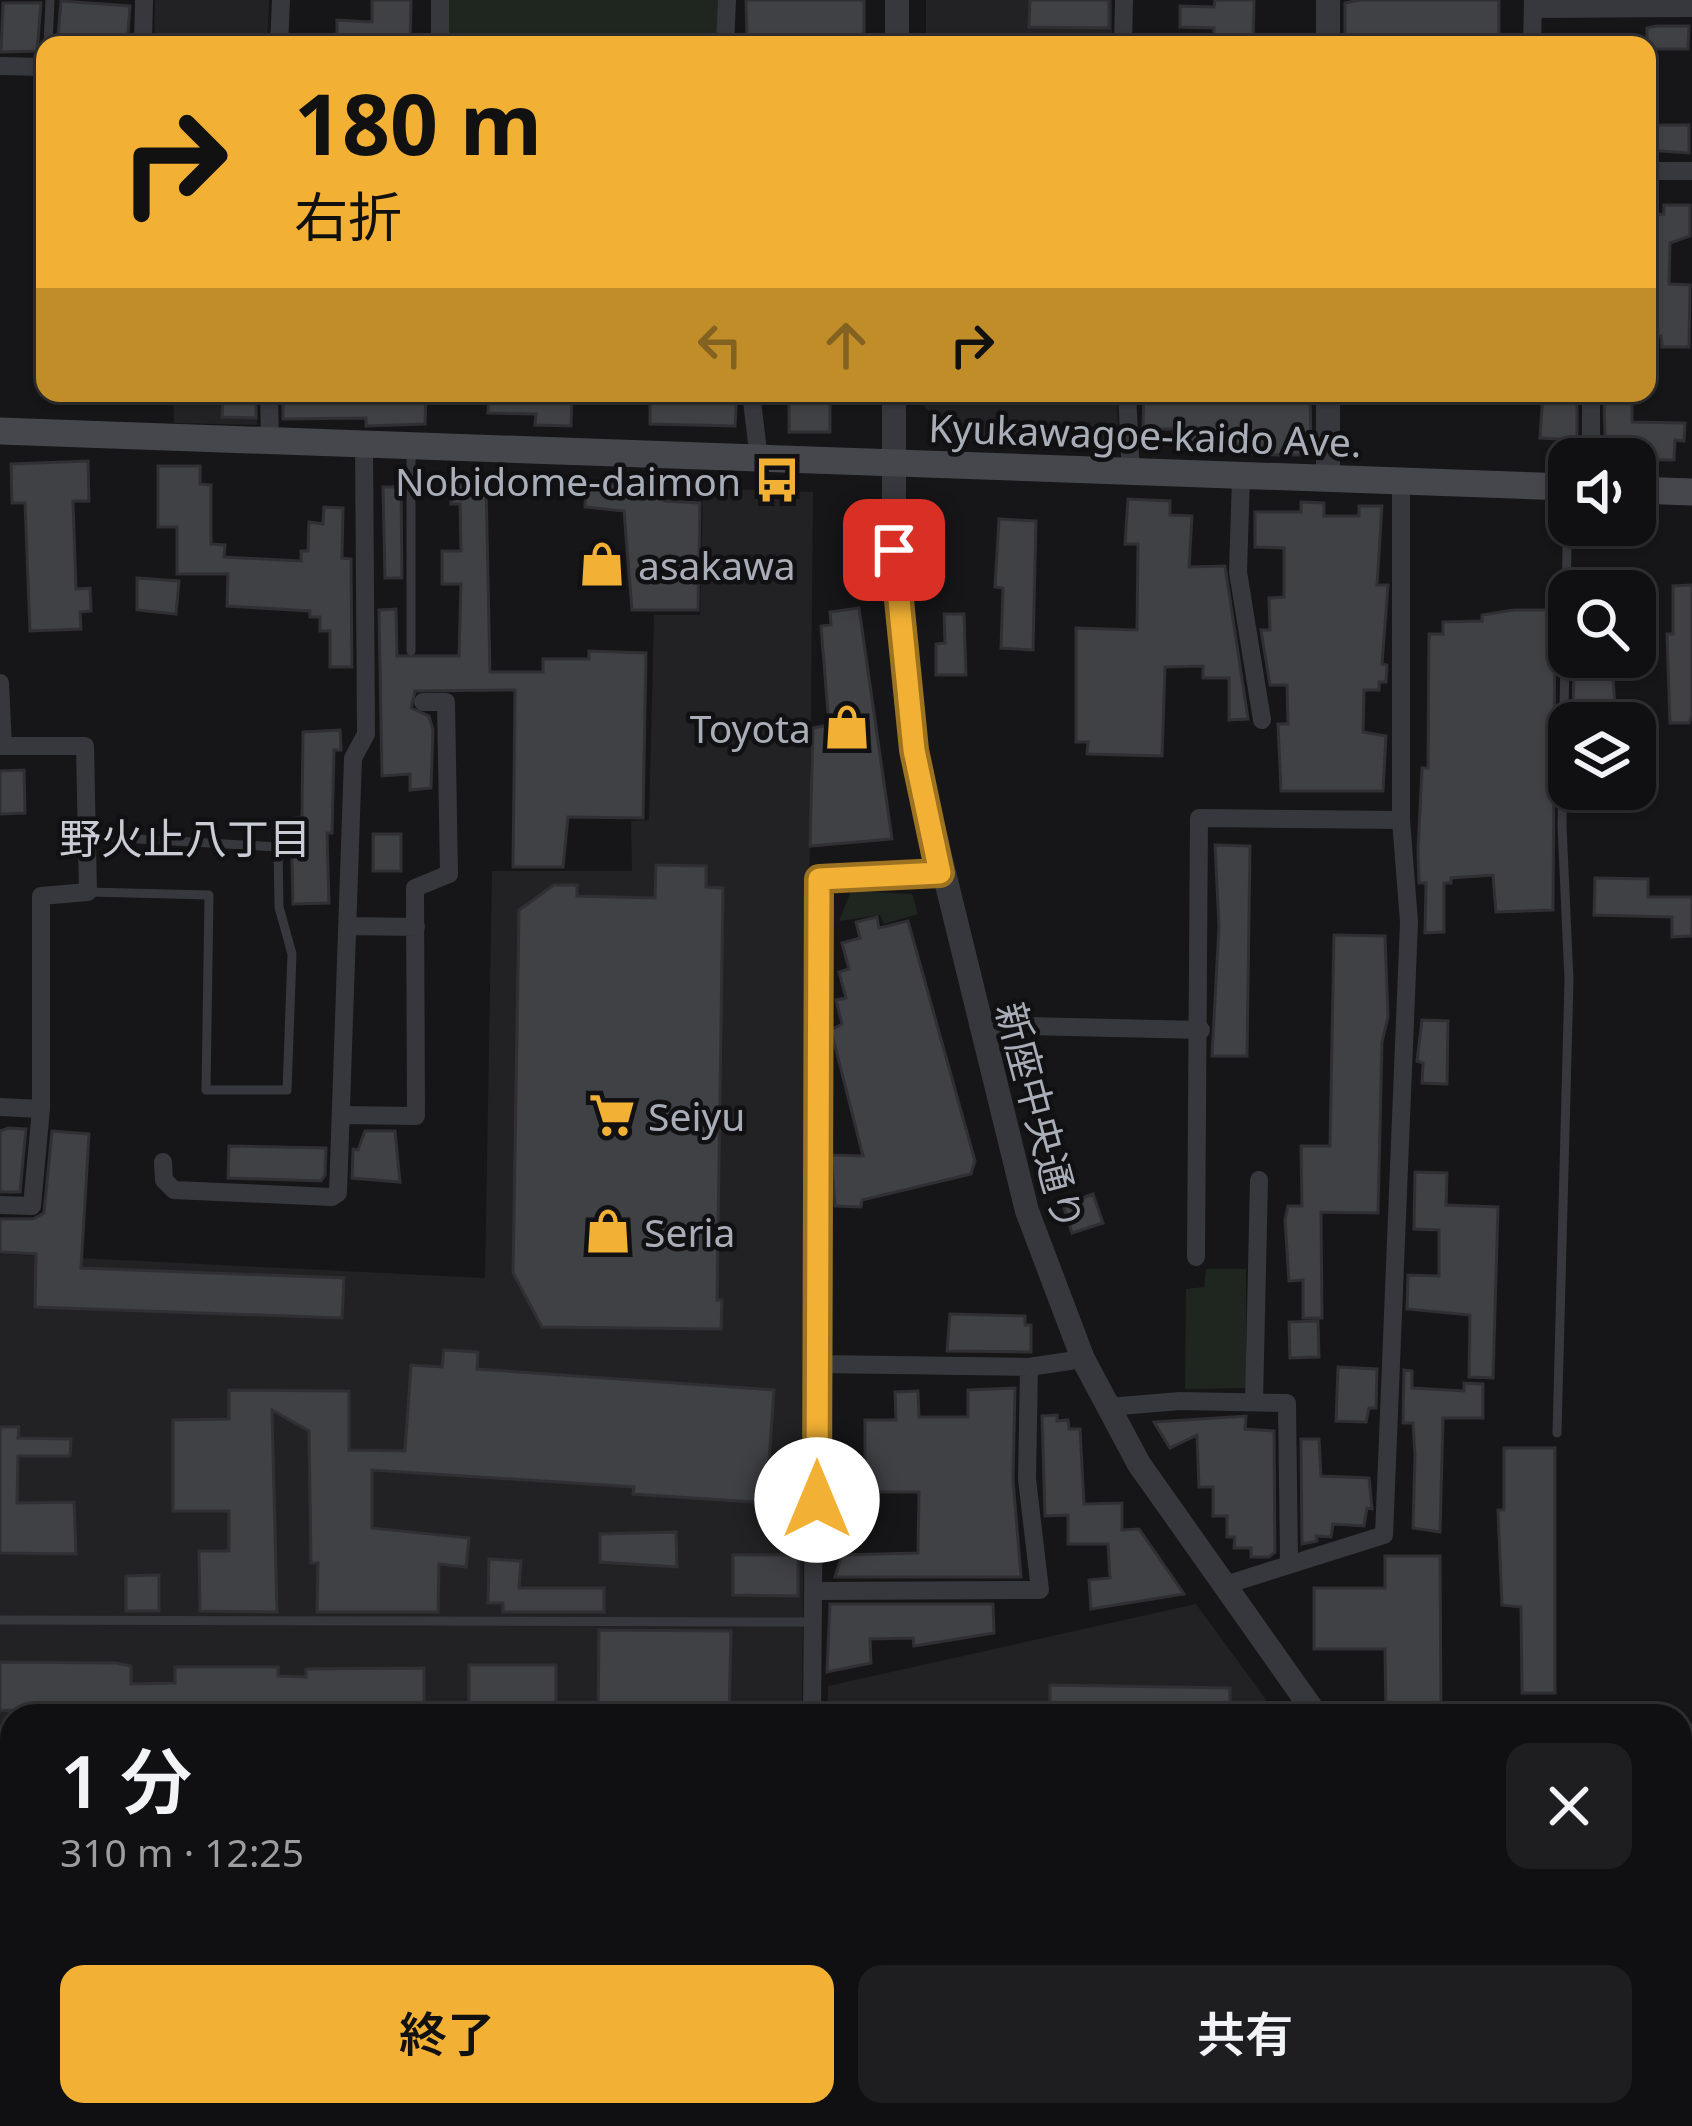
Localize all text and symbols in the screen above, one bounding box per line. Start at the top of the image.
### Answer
text: 180 m [294,65,542,180]
icon: right [96,84,252,240]
text: 右折 [294,179,402,253]
icon: left [687,312,753,378]
icon: ahead [813,312,879,378]
icon: right [939,312,1005,378]
street label: Kyukawagoe-kaido Ave. [928,400,1362,468]
map controls [1548,438,1656,810]
button: sound [1548,438,1656,546]
place label: Nobidome-daimon [395,454,741,507]
bus stop icon: Nobidome-daimon [752,455,802,505]
pin [843,499,945,601]
icon: arrive [861,517,927,583]
place label: asakawa [638,538,796,591]
shop icon: asakawa [577,539,627,589]
button: search [1548,570,1656,678]
place label: Toyota [690,701,811,754]
shop icon: Toyota [822,702,872,752]
button: layers [1548,702,1656,810]
district label: 野火止八丁目 [59,809,311,866]
street label: 新座中央通り [985,996,1097,1236]
place label: Seiyu [648,1089,745,1142]
supermarket icon: Seiyu [587,1090,637,1140]
place label: Seria [644,1205,735,1258]
shop icon: Seria [583,1206,633,1256]
position arrow [754,1437,880,1563]
text: 1 分 [60,1731,192,1829]
button: close [1506,1743,1632,1869]
text: 310 m · 12:25 [60,1825,304,1878]
button: 終了 [60,1965,834,2103]
button: 共有 [858,1965,1632,2103]

